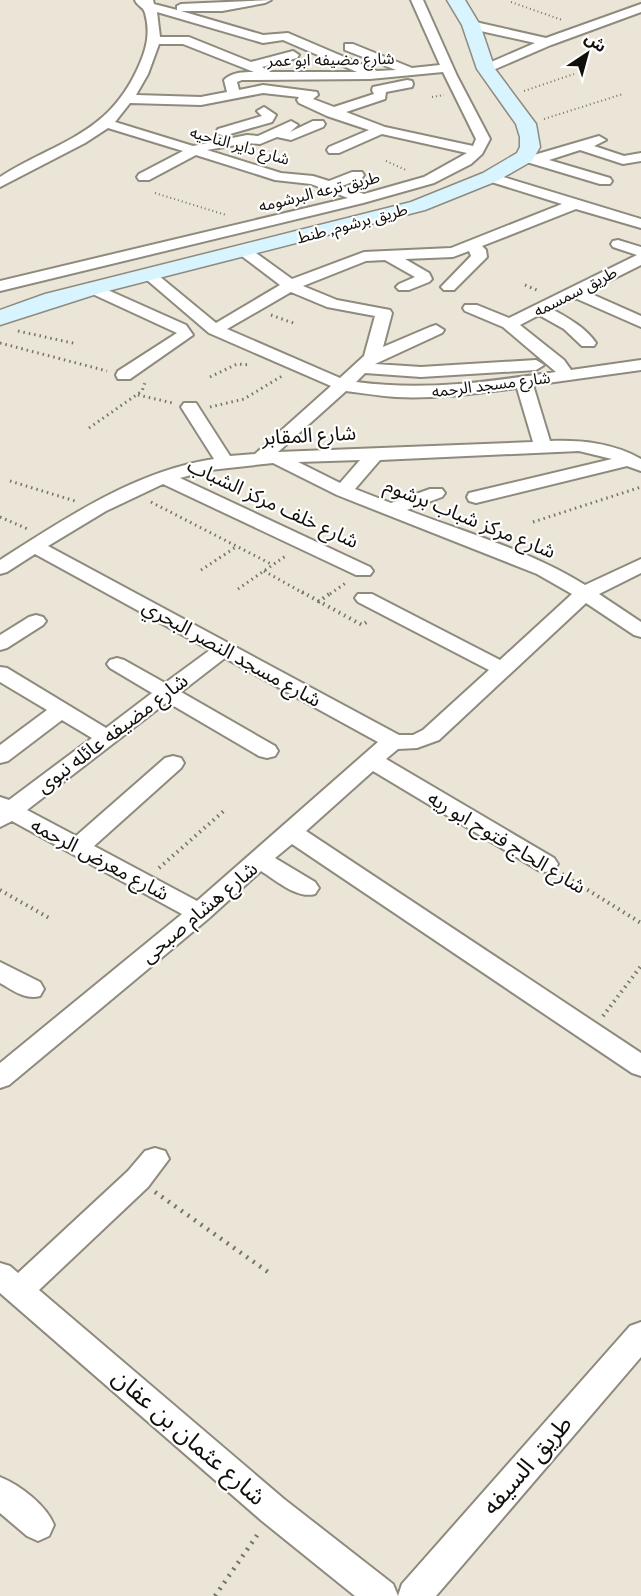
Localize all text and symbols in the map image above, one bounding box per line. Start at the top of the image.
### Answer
north arrow [557,24,617,84]
text: ش [581,27,611,56]
street label: شارع مضيفه ابو عمر [266,48,395,73]
street label: شارع داير الناحيه [187,121,292,172]
street label: طريق ترعه البرشومه [256,166,382,217]
street label: طريق برشوم, طنط [294,199,411,250]
street label: طريق سمسمه [530,261,621,321]
street label: شارع مسجد الرحمه [430,367,552,404]
street label: شارع المقابر [260,419,357,452]
street label: شارع خلف مركز الشباب [182,451,363,556]
street label: شارع مركز شباب برشوم [380,471,560,566]
street label: شارع مسجد النصر البحري [137,592,326,715]
street label: شارع مضيفه عائله نبوى [30,667,194,800]
street label: شارع الحاج فتوح ابو ريه [422,784,591,901]
street label: شارع معرض الرحمه [25,811,174,908]
street label: شارع هشام صبحى [135,855,264,970]
street label: شارع عثمان بن عفان [105,1361,273,1513]
street label: طريق السيفه [474,1408,578,1521]

